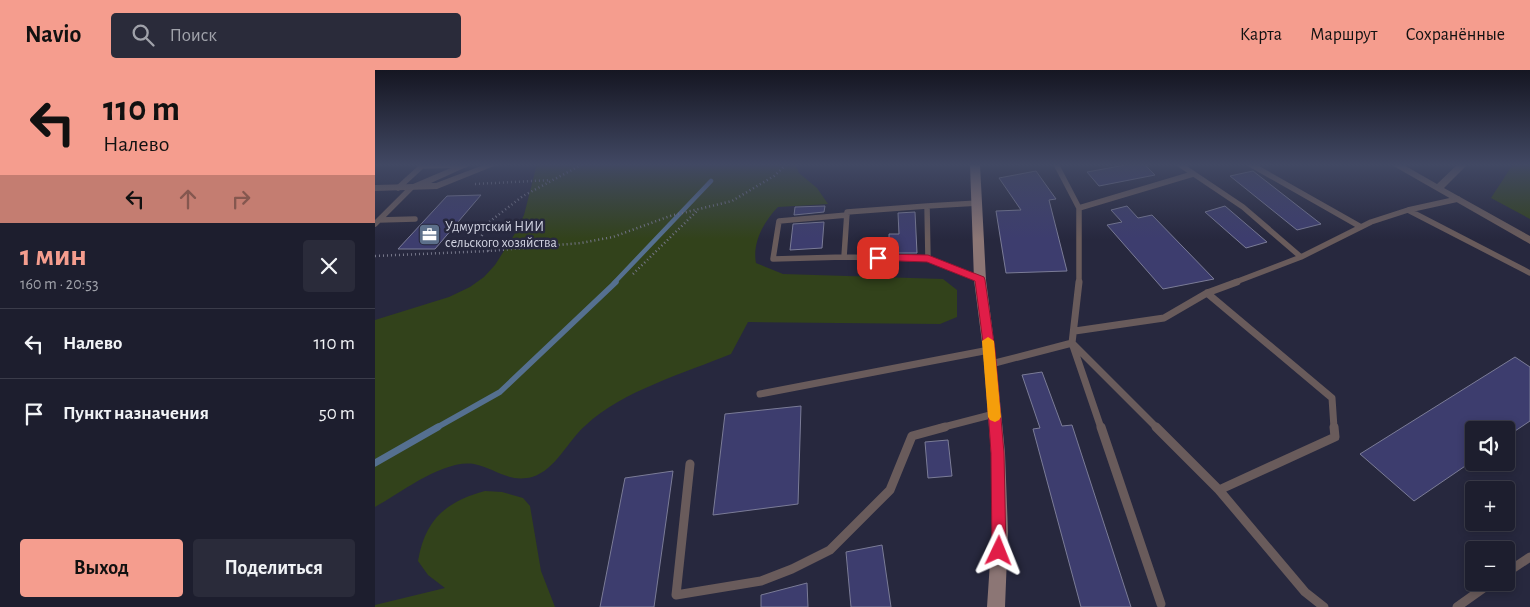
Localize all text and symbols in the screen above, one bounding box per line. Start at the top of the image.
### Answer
search box [111,13,461,58]
icon: search [129,21,157,49]
text: Navio [25,23,81,47]
text: Поиск [169,26,217,45]
text: Карта [1240,26,1282,44]
text: Маршрут [1310,26,1378,44]
text: Сохранённые [1406,26,1505,44]
icon: left [20,90,85,155]
text: 110 m [103,92,180,127]
text: Налево [103,133,169,155]
icon: left [121,185,149,213]
icon: ahead [174,185,202,213]
icon: right [227,185,255,213]
place label: Удмуртский НИИ сельского хозяйства [445,220,558,250]
office icon: Удмуртский НИИ сельского хозяйства [417,223,441,247]
pin [857,237,899,279]
button: close [303,240,355,292]
text: 1 мин [20,241,87,271]
icon: arrive [864,244,892,272]
text: 160 m · 20:53 [20,276,99,292]
icon: left [20,330,48,358]
text: Налево [63,334,122,353]
text: 110 m [314,334,355,353]
icon: arrive [20,400,48,428]
text: Пункт назначения [63,404,209,423]
text: 50 m [319,404,355,423]
map controls [1465,421,1515,591]
button: sound [1465,421,1515,471]
button: + [1465,481,1515,531]
position arrow [972,524,1024,576]
button: Выход [20,539,183,597]
button: Поделиться [193,539,355,597]
button: − [1465,541,1515,591]

